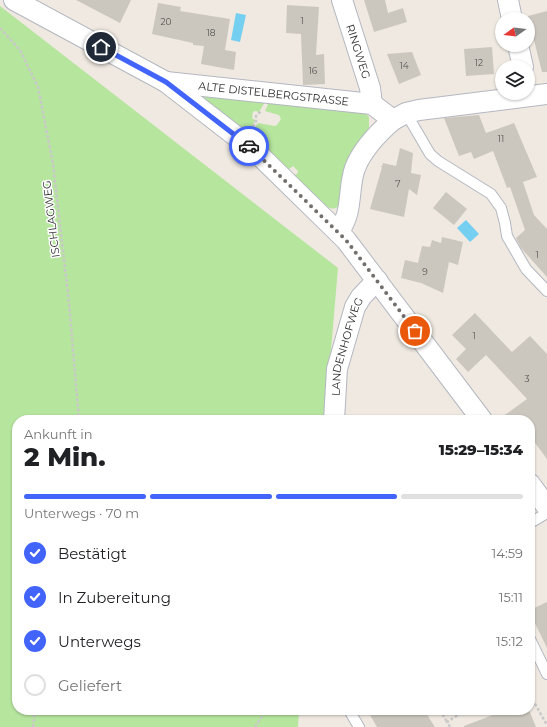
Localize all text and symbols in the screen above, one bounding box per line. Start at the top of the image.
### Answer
north arrow [495,12,535,52]
map controls [495,12,535,100]
house number: 1 [300,15,304,26]
house number: 20 [160,16,172,27]
street label: RINGWEG [343,22,374,81]
house number: 18 [207,27,216,38]
pin [84,30,118,64]
icon: home [90,36,112,58]
house number: 12 [475,57,483,68]
house number: 14 [399,60,409,71]
button: layers [495,60,535,100]
house number: 16 [309,65,318,76]
street label: ALTE DISTELBERGSTRASSE [198,79,350,108]
courier [229,126,269,166]
house number: 11 [498,133,504,144]
icon: car [238,135,260,157]
house number: 7 [395,178,401,189]
street label: ISCHLAGWEG [39,180,63,258]
house number: 1 [535,249,539,260]
house number: 9 [422,266,428,277]
street label: LANDENHOFWEG [328,295,366,396]
pin [398,314,432,348]
icon: bag [404,320,426,342]
house number: 1 [472,330,476,341]
house number: 3 [524,373,530,384]
text: Ankunft in [24,426,93,442]
text: 15:29–15:34 [439,440,523,459]
text: 2 Min. [24,441,106,473]
text: Unterwegs · 70 m [24,505,139,521]
icon: check [24,542,46,564]
text: Bestätigt [58,544,127,563]
text: 14:59 [492,545,523,561]
icon: check [24,586,46,608]
text: In Zubereitung [58,588,171,607]
text: 15:11 [499,589,523,605]
icon: check [24,630,46,652]
text: Unterwegs [58,632,141,651]
text: 15:12 [496,633,523,649]
text: Geliefert [58,676,122,695]

